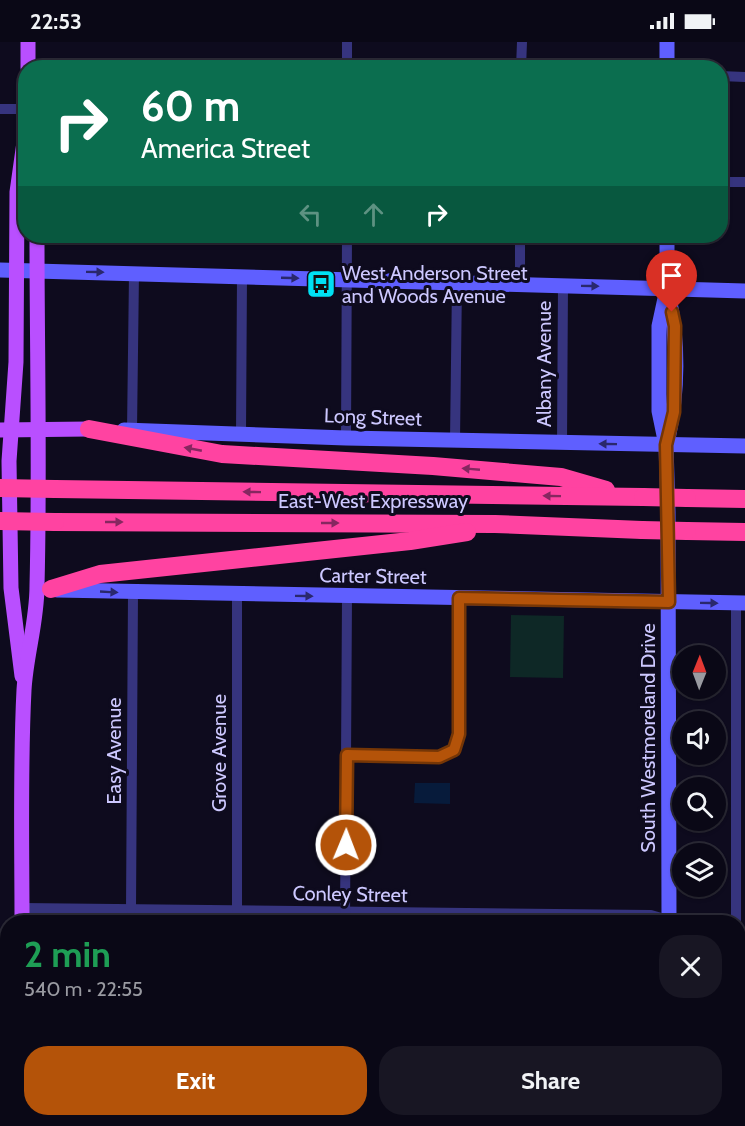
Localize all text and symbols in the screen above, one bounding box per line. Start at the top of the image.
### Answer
text: 22:53 [30,8,82,35]
text: 60 m [141,80,240,132]
icon: right [42,84,120,162]
text: America Street [141,132,310,165]
icon: left [294,198,327,231]
icon: ahead [357,198,390,231]
icon: right [420,198,453,231]
pin [646,250,697,312]
icon: arrive [655,259,688,292]
place label: West Anderson Street and Woods Avenue [342,261,528,308]
one-way arrow [86,267,105,277]
bus stop icon: West Anderson Street and Woods Avenue [305,268,337,300]
one-way arrow [281,274,300,283]
one-way arrow [580,281,599,291]
street label: Albany Avenue [532,301,556,427]
street label: Long Street [324,403,423,431]
one-way arrow [598,439,617,448]
one-way arrow [183,444,202,453]
one-way arrow [461,464,480,474]
one-way arrow [242,487,261,497]
street label: East-West Expressway [278,489,468,513]
one-way arrow [542,491,561,501]
one-way arrow [104,517,123,527]
one-way arrow [320,519,339,528]
street label: Carter Street [319,563,427,589]
one-way arrow [100,587,119,596]
one-way arrow [295,591,314,601]
one-way arrow [700,598,719,607]
street label: South Westmoreland Drive [636,623,660,853]
north arrow [672,645,726,699]
map controls [672,645,726,897]
street label: Grove Avenue [207,694,231,812]
street label: Easy Avenue [102,698,126,804]
button: sound [672,711,726,765]
button: search [672,777,726,831]
position arrow [314,813,378,877]
button: layers [672,843,726,897]
street label: Conley Street [292,881,408,907]
text: 2 min [24,932,111,976]
button: close [659,935,722,998]
text: 540 m · 22:55 [24,977,143,1001]
button: Exit [24,1046,367,1115]
button: Share [379,1046,722,1115]

